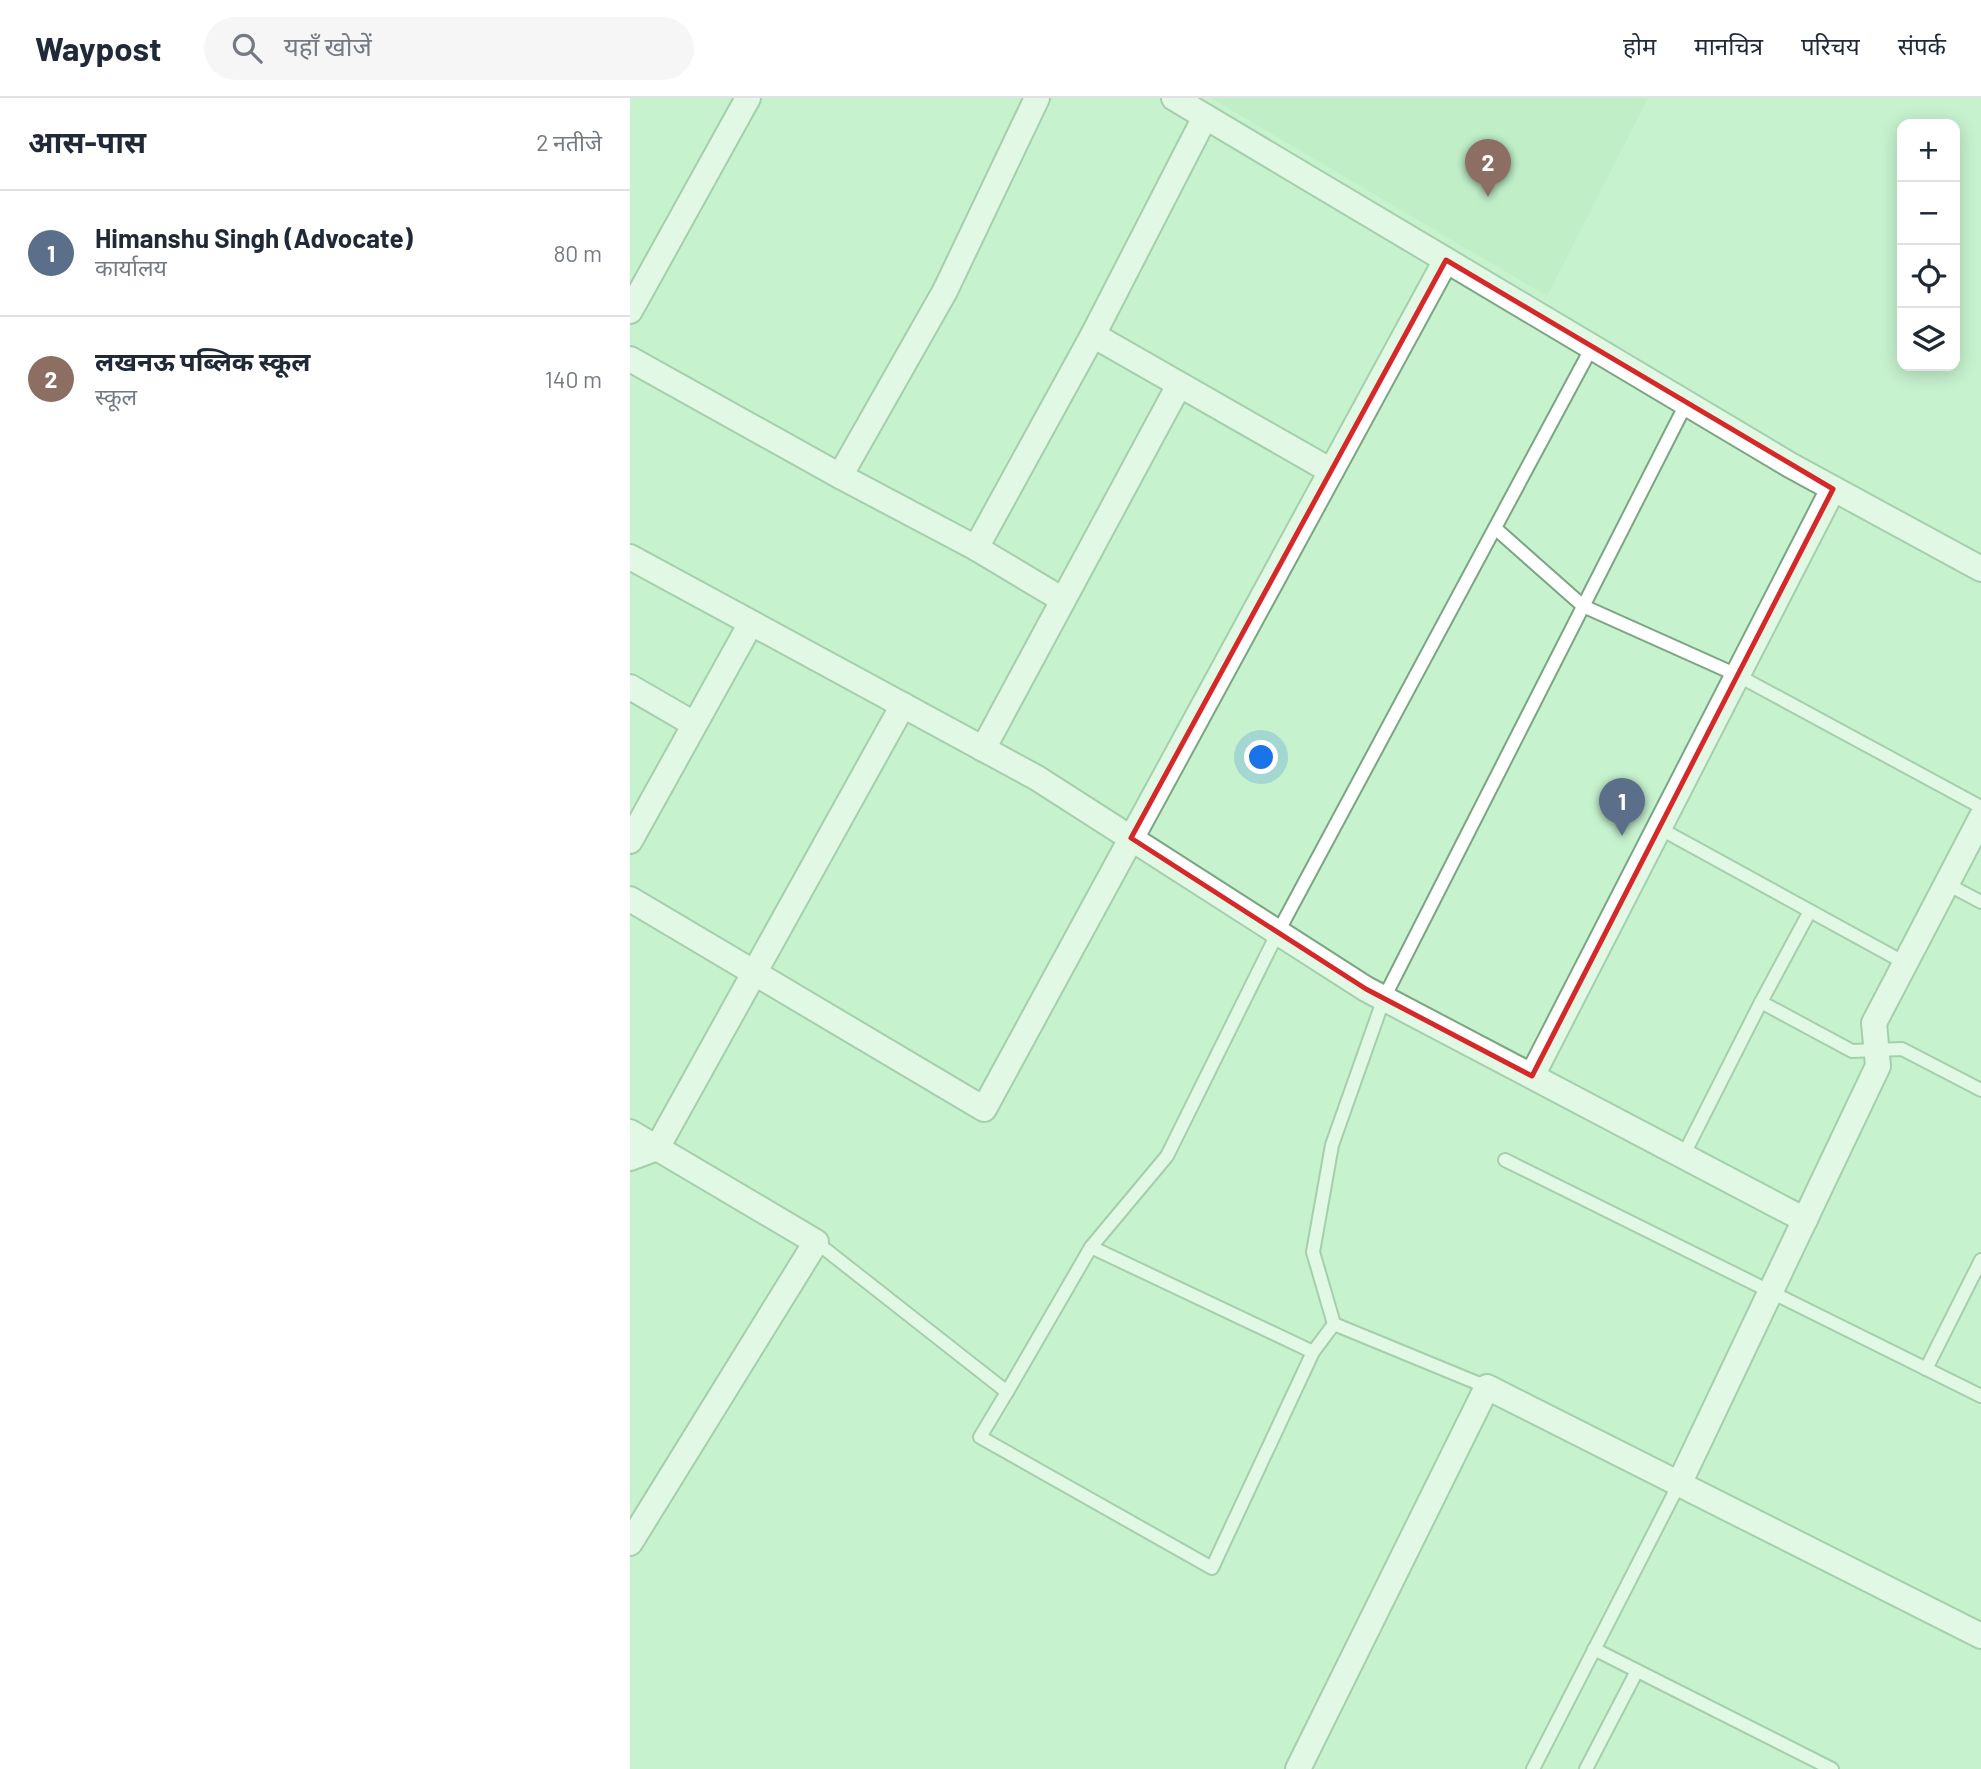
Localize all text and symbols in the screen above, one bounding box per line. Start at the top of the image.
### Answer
search box [204,17,694,80]
text: Waypost [35,28,162,68]
icon: search [228,29,266,67]
text: यहाँ खोजें [284,30,372,61]
text: होम [1623,31,1656,60]
text: मानचित्र [1694,31,1763,60]
text: परिचय [1801,31,1860,60]
text: संपर्क [1898,31,1946,60]
map controls [1897,119,1960,371]
button: + [1897,119,1960,182]
text: आस-पास [28,123,146,159]
text: 2 नतीजे [536,128,602,156]
pin: 2 [1465,139,1511,197]
button: − [1897,182,1960,245]
text: Himanshu Singh (Advocate) [95,222,413,253]
text: 1 [47,239,55,267]
text: 80 m [553,239,602,267]
button: locate [1897,245,1960,308]
text: कार्यालय [95,253,167,281]
button: layers [1897,308,1960,371]
text: लखनऊ पब्लिक स्कूल [95,345,310,376]
text: 2 [45,365,57,393]
text: 140 m [545,365,602,393]
text: स्कूल [95,382,137,410]
your location [1244,740,1278,774]
pin: 1 [1599,778,1645,836]

